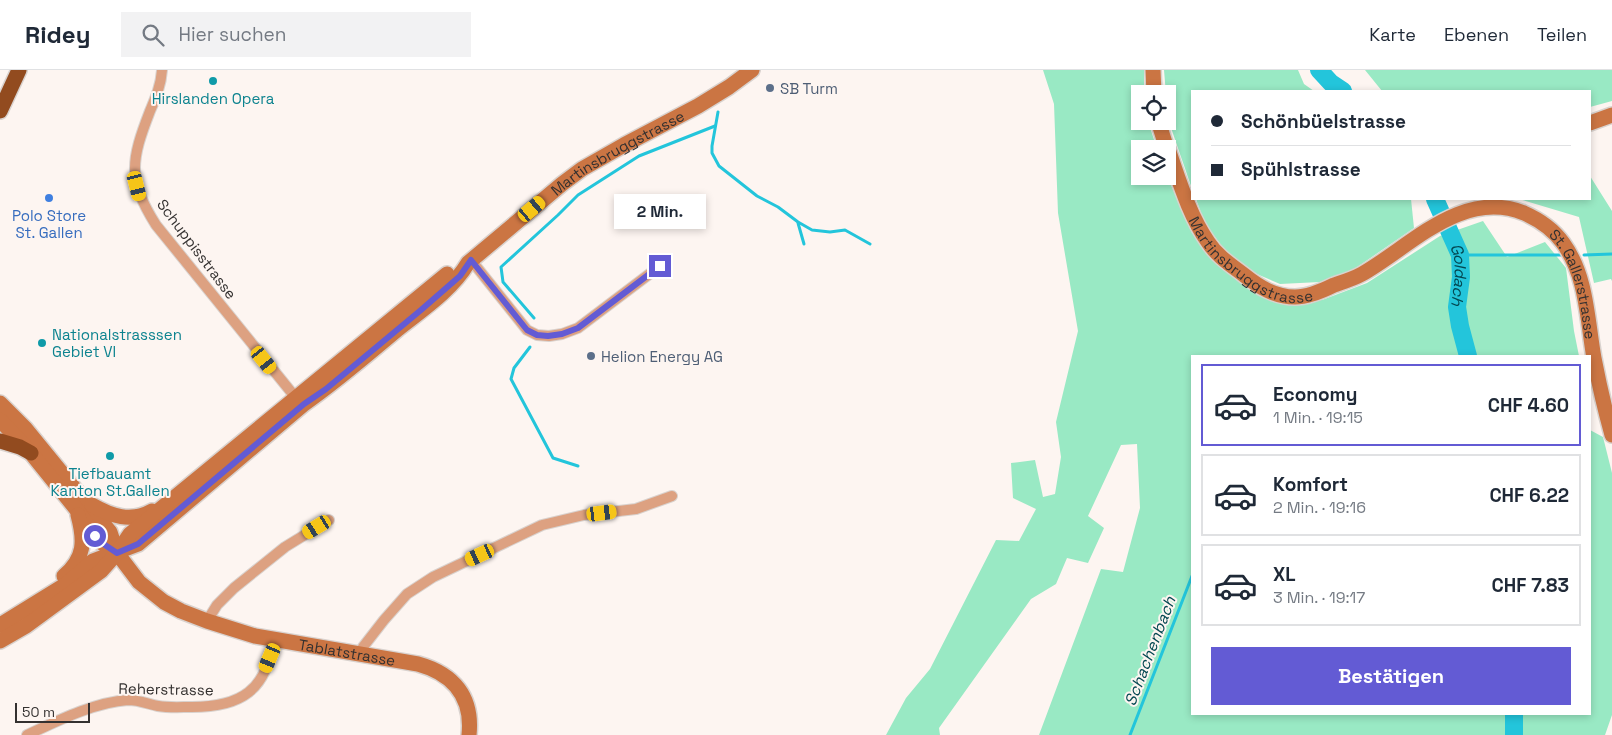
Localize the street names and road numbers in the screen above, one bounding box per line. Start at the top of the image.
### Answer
street label: Martinsbruggstrasse [546,106,687,199]
street label: Schuppisstrasse [153,195,241,303]
street label: Martinsbruggstrasse [1185,213,1315,307]
street label: St. Gallerstrasse [1546,224,1600,340]
street label: Tablatstrasse [297,634,397,669]
street label: Reherstrasse [118,679,214,699]

